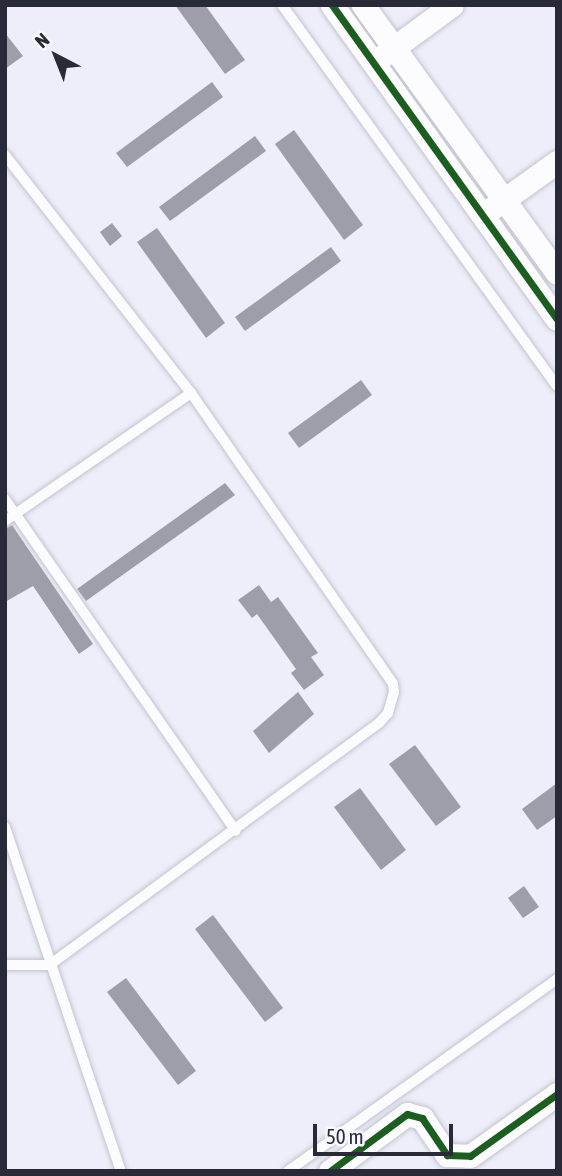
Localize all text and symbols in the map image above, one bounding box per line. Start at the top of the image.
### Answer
north arrow [21,21,91,91]
text: N [30,28,53,52]
scale bar [317,1110,457,1154]
text: 50 m [326,1124,364,1148]

